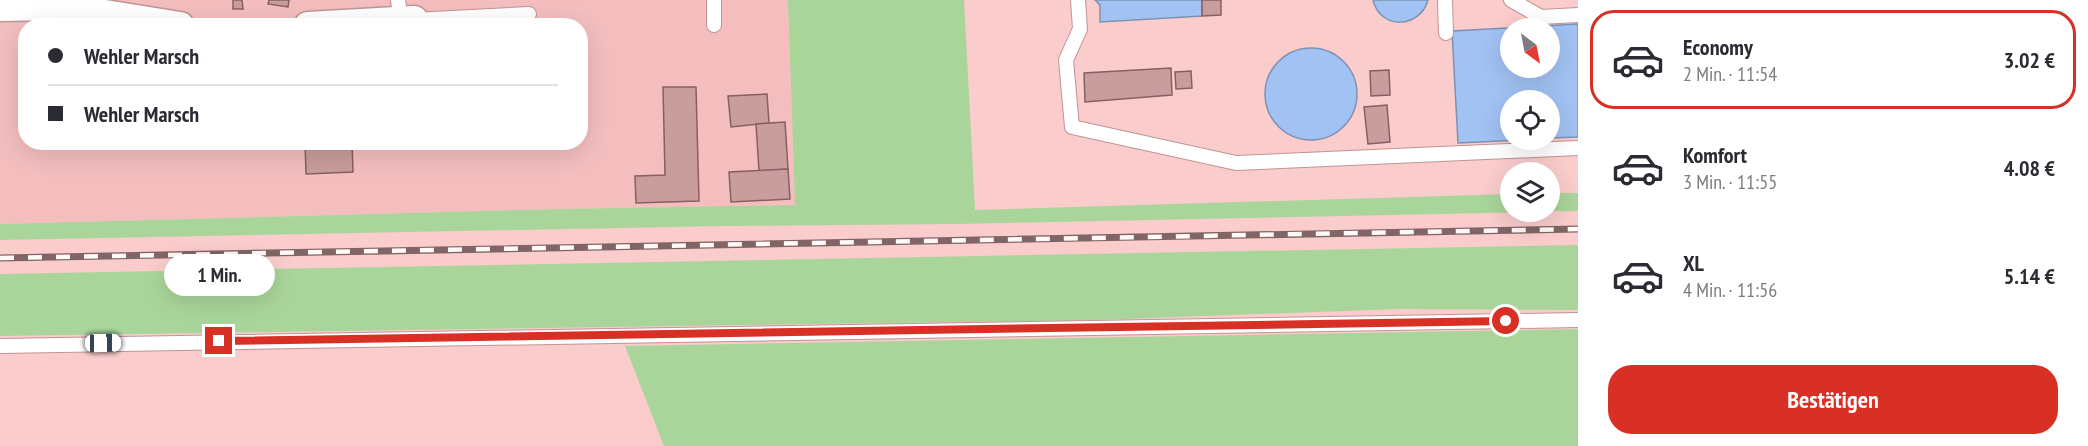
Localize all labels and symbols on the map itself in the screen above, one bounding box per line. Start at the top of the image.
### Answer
north arrow [1500,18,1560,78]
callout: 1 Min. [164,254,274,296]
route start [1492,307,1519,334]
route end [205,327,232,354]
car [85,334,121,352]

